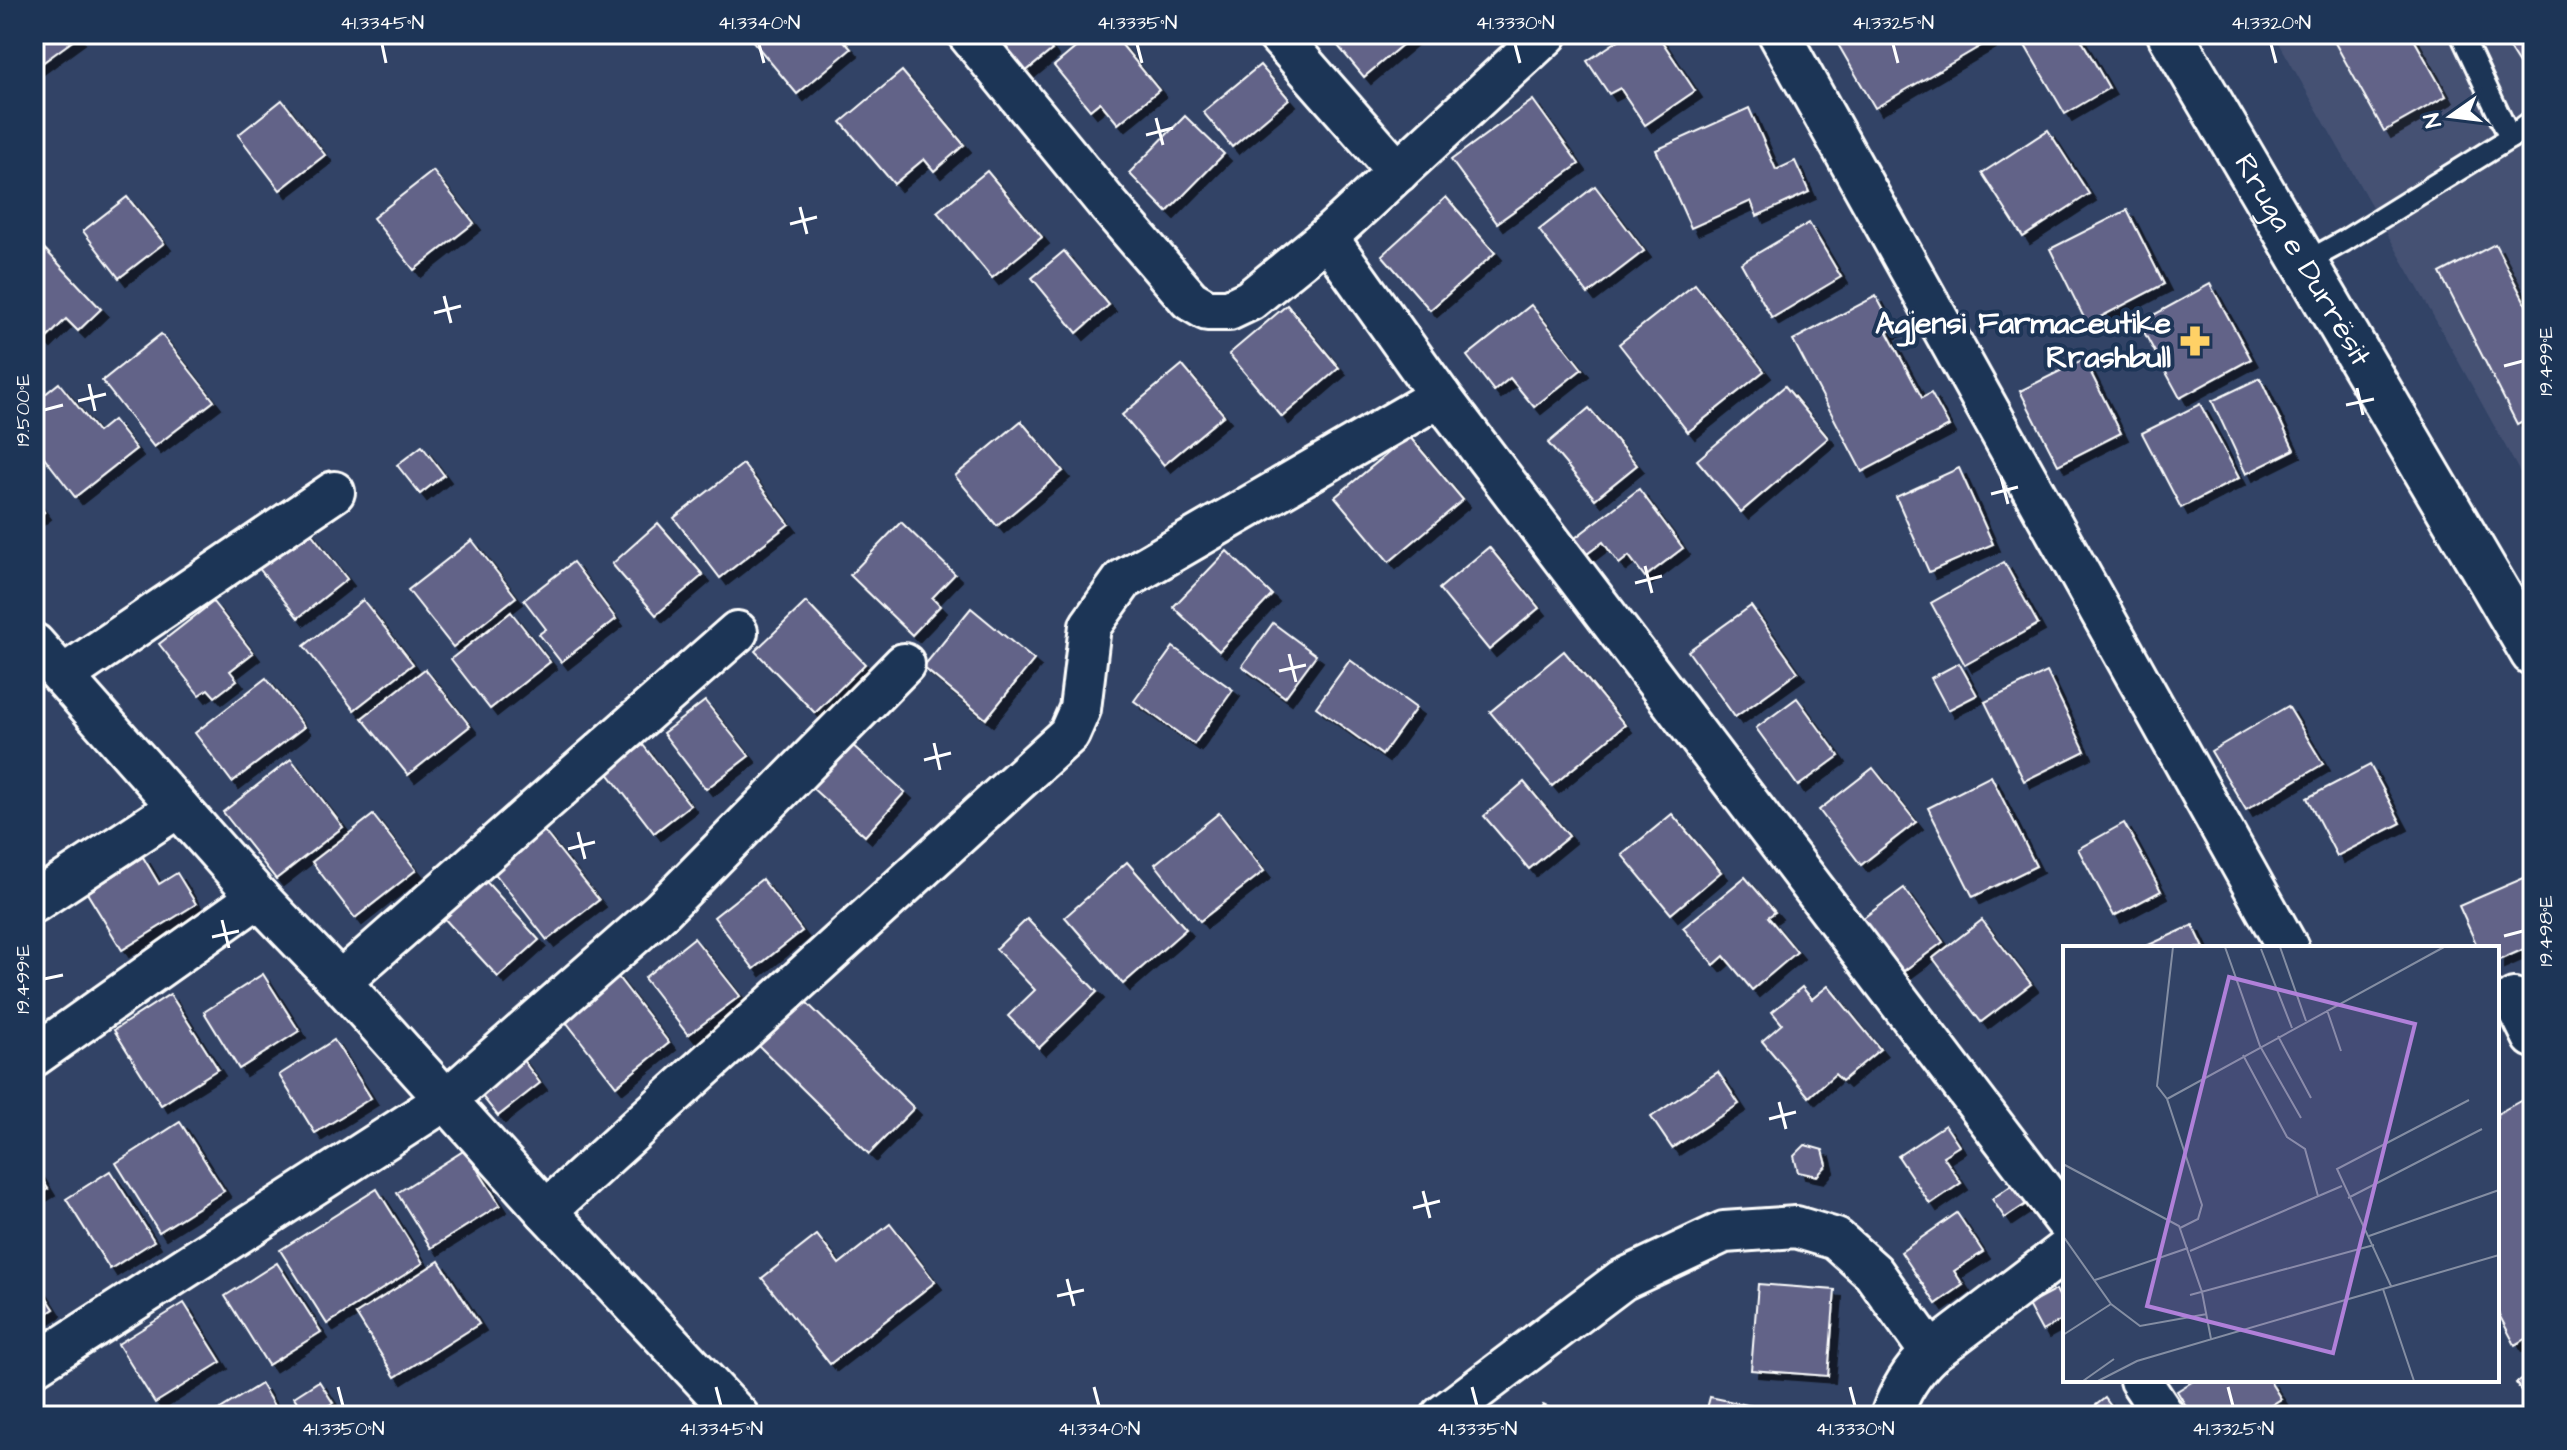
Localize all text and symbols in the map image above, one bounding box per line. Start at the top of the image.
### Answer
text: 41.3345°N [340,9,424,37]
text: 41.3340°N [718,9,800,37]
text: 41.3335°N [1097,9,1177,37]
text: 41.3330°N [1475,9,1555,37]
text: 41.3325°N [1852,9,1934,37]
text: 41.3320°N [2231,9,2311,37]
north arrow [2411,76,2491,156]
text: N [2416,110,2450,131]
street label: Rruga e Durrësit [2224,146,2381,374]
place label: Agjensi Farmaceutike Rrashbull [1875,303,2171,379]
pharmacy icon: Agjensi Farmaceutike Rrashbull [2178,324,2212,358]
text: 19.499°E [2532,326,2560,396]
text: 19.500°E [9,374,37,446]
text: 19.498°E [2532,895,2560,966]
text: 19.499°E [9,944,37,1014]
inset map [2063,946,2499,1382]
text: 41.3350°N [301,1415,385,1443]
text: 41.3345°N [679,1415,763,1443]
text: 41.3340°N [1058,1415,1140,1443]
text: 41.3335°N [1437,1415,1517,1443]
text: 41.3330°N [1815,1415,1895,1443]
text: 41.3325°N [2192,1415,2274,1443]

